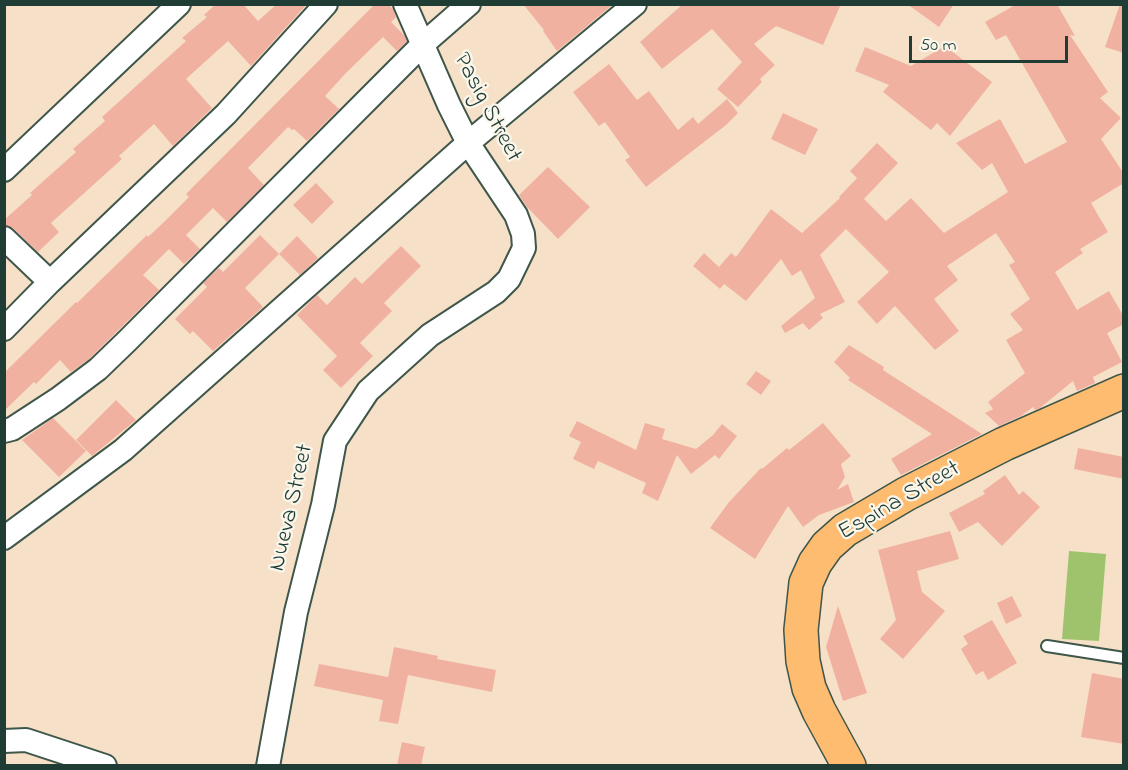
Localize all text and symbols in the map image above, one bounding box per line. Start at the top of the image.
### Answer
scale bar [912,24,1071,62]
text: 50 m [920,33,957,59]
street label: Pasig Street [445,49,527,167]
street label: Nueva Street [264,442,322,574]
street label: Espina Street [834,456,966,548]

